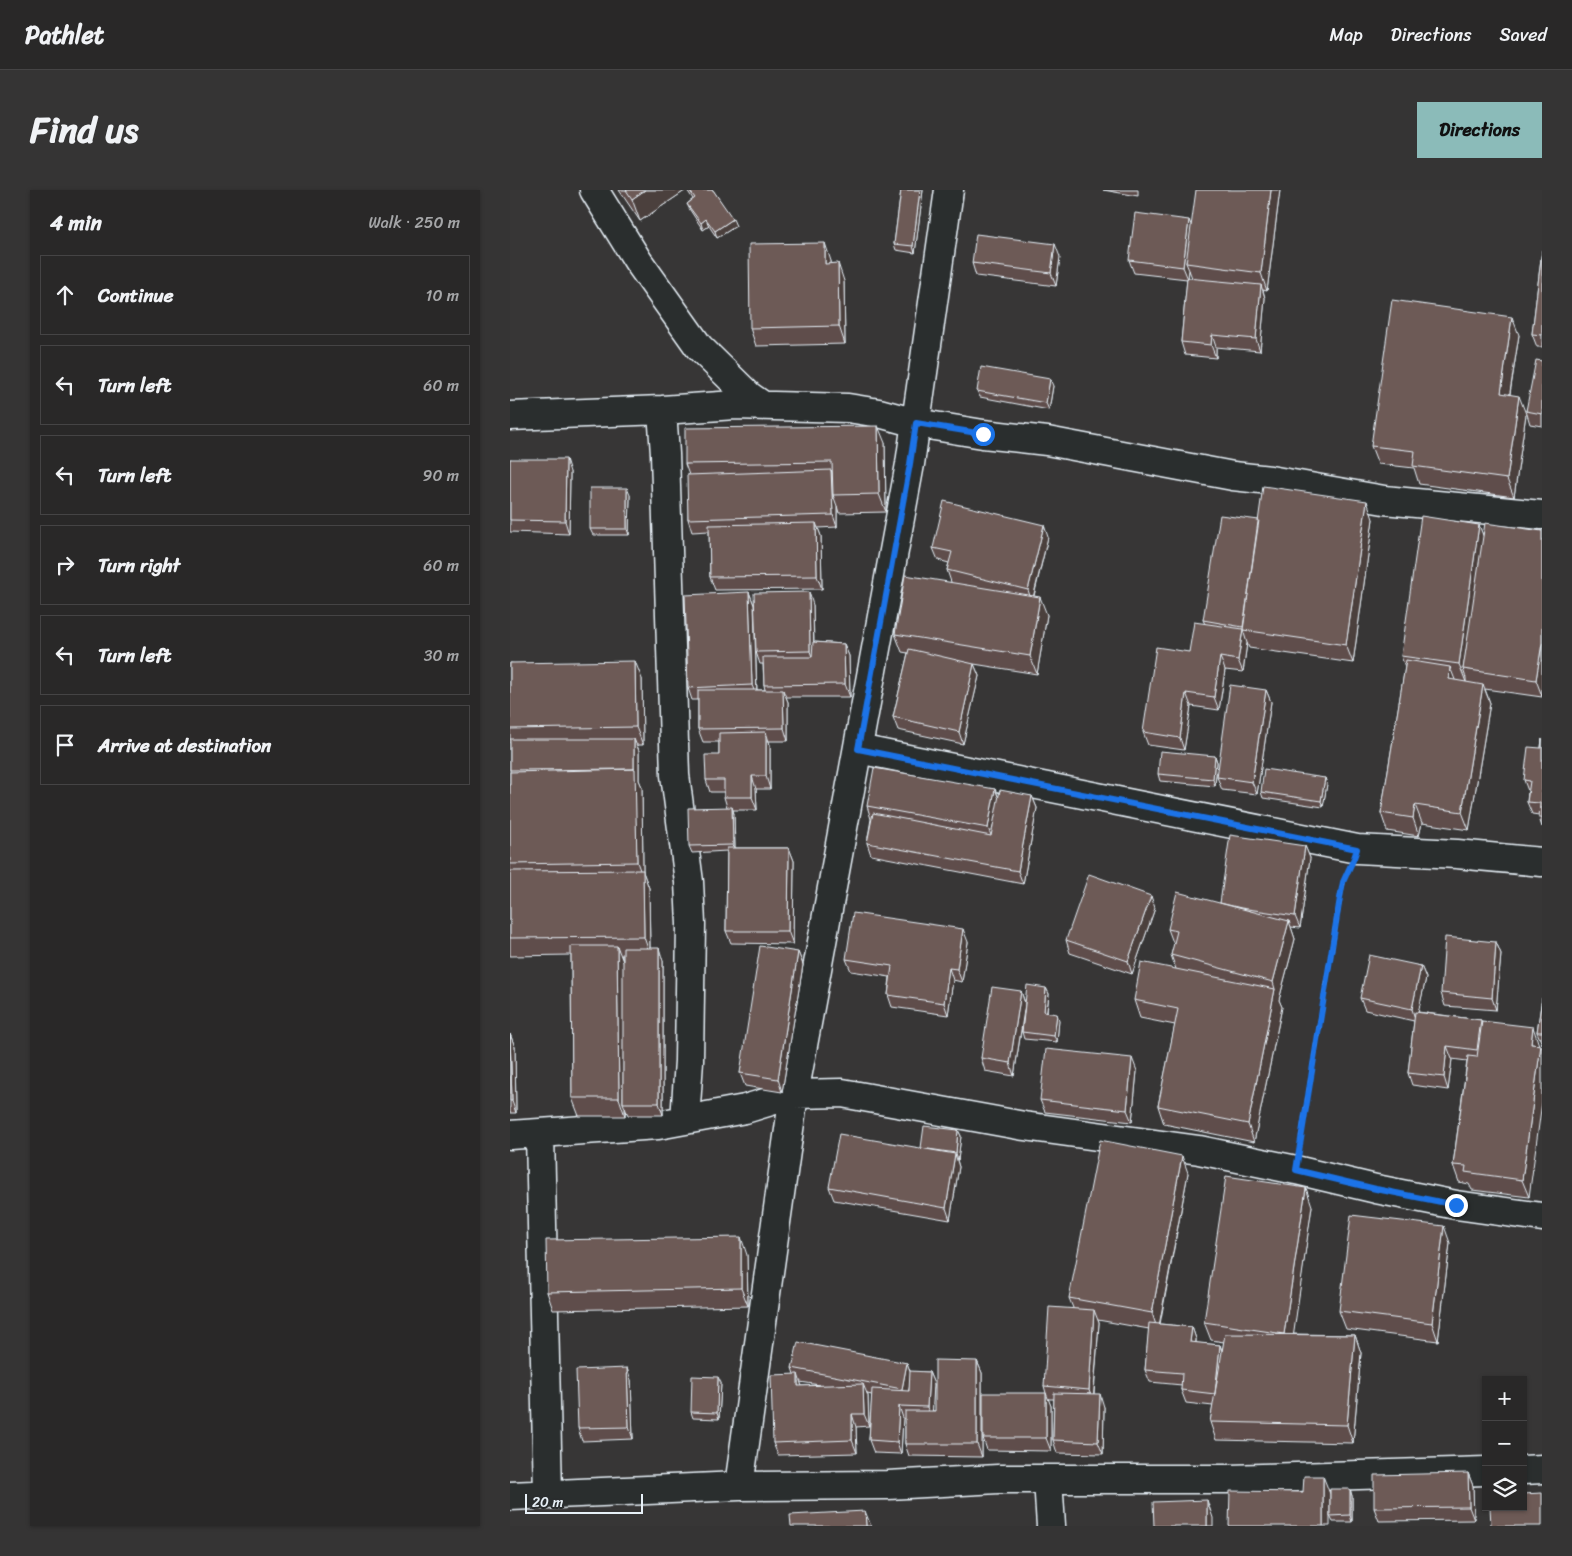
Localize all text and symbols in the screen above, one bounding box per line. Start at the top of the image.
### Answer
text: Pathlet [25,14,104,56]
text: Map [1330,19,1363,51]
text: Directions [1391,19,1472,51]
text: Saved [1500,19,1547,51]
text: Find us [30,99,138,161]
button: Directions [1417,102,1542,158]
text: 4 min [50,204,102,242]
text: Walk · 250 m [368,208,460,237]
text: Continue [98,279,174,312]
icon: ahead [51,281,79,309]
text: 10 m [426,281,459,310]
text: Turn left [98,369,171,402]
icon: left [51,371,79,399]
text: 60 m [423,371,459,400]
route start [972,423,995,446]
text: Turn left [98,459,171,492]
icon: left [51,461,79,489]
text: 90 m [423,461,459,490]
text: Turn right [98,549,180,582]
icon: right [51,551,79,579]
text: 60 m [423,551,459,580]
text: Turn left [98,639,171,672]
icon: left [51,641,79,669]
text: 30 m [424,641,459,670]
text: Arrive at destination [98,729,271,762]
icon: arrive [51,731,79,759]
route end [1445,1194,1468,1217]
map controls [1482,1376,1527,1511]
button: + [1482,1376,1527,1421]
button: − [1482,1421,1527,1466]
button: layers [1482,1466,1527,1511]
text: 20 m [532,1490,563,1515]
scale bar [525,1491,642,1514]

